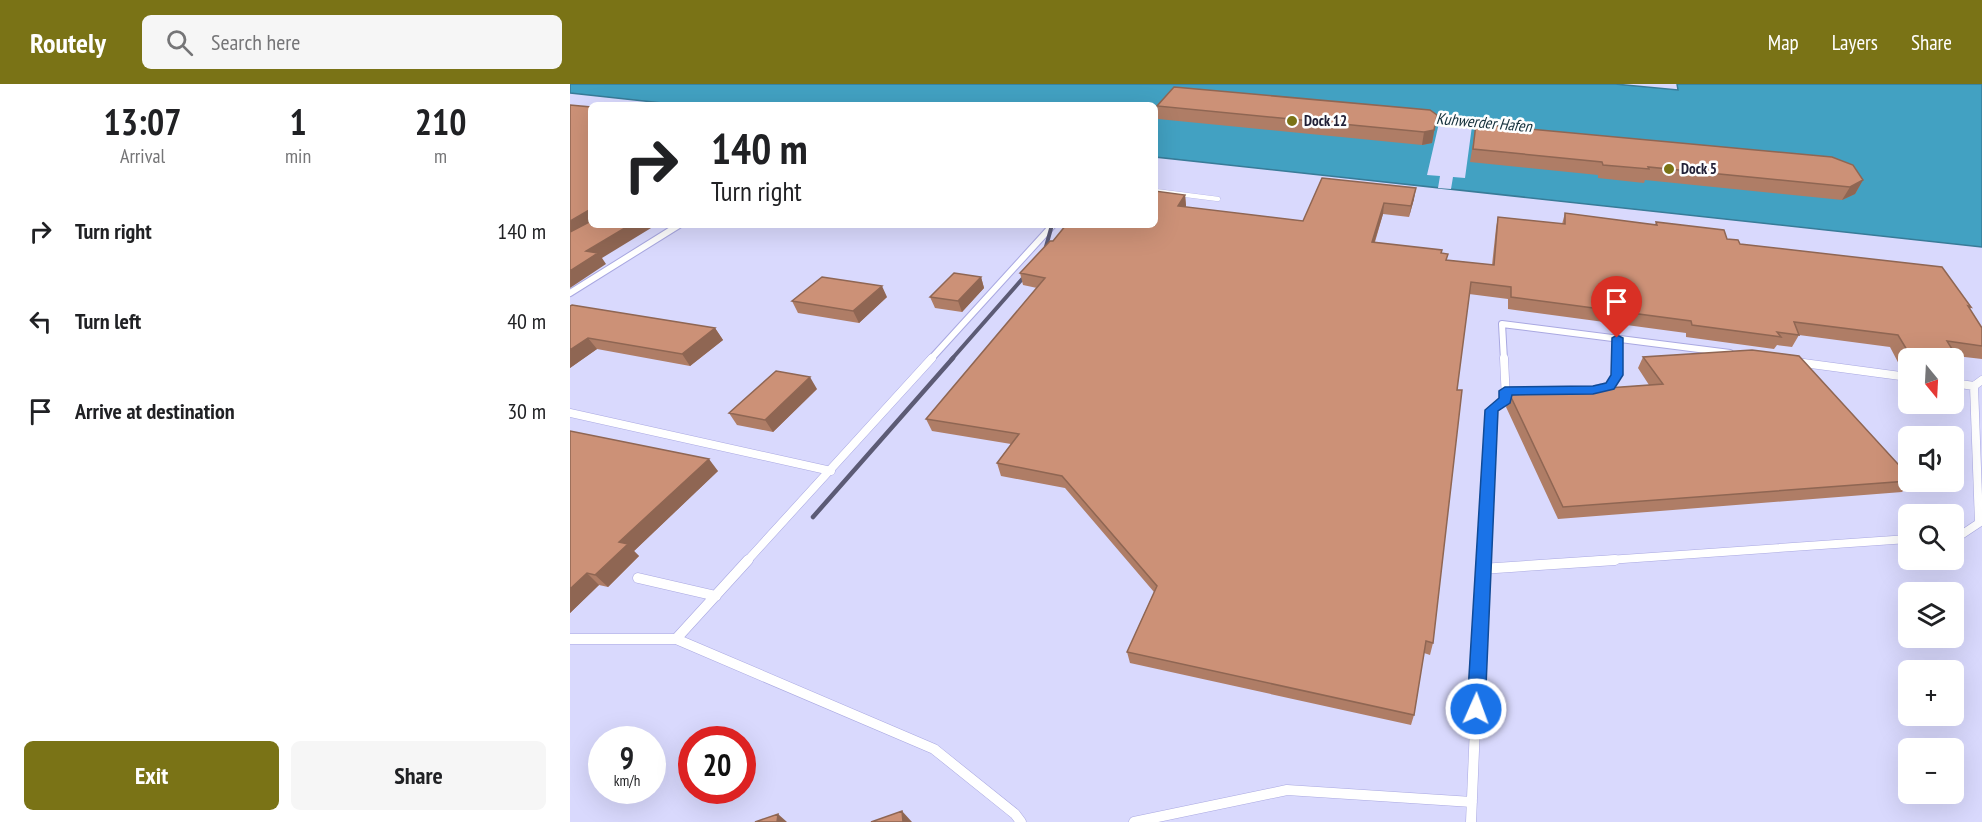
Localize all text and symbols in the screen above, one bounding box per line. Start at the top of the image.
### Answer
search box [142,15,562,69]
text: Routely [30,24,106,61]
icon: search [163,26,196,59]
text: Search here [211,28,300,56]
text: Map [1768,29,1799,56]
text: Layers [1832,29,1878,56]
text: Share [1911,29,1952,56]
text: 13:07 [104,98,181,145]
text: 1 [289,98,307,145]
text: 210 [415,98,466,145]
water label: Kuhwerder Hafen [1435,108,1534,136]
place label: Dock 12 [1304,111,1347,130]
marker: Dock 12 [1285,114,1299,128]
text: 140 m [711,121,808,176]
icon: right [612,126,690,204]
text: Arrival [120,143,165,169]
text: min [285,143,311,169]
text: m [434,143,447,169]
place label: Dock 5 [1681,159,1717,178]
marker: Dock 5 [1662,162,1676,176]
text: Turn right [711,174,802,208]
icon: right [24,215,57,248]
text: Turn right [75,217,152,245]
text: 140 m [497,217,546,245]
pin [1591,276,1642,338]
icon: arrive [1600,285,1633,318]
icon: left [24,305,57,338]
text: Turn left [75,307,141,335]
text: 40 m [507,307,546,335]
north arrow [1898,348,1964,414]
map controls [1898,348,1964,804]
icon: arrive [24,395,57,428]
text: Arrive at destination [75,397,235,425]
text: 30 m [507,397,546,425]
button: sound [1898,426,1964,492]
button: search [1898,504,1964,570]
button: layers [1898,582,1964,648]
button: + [1898,660,1964,726]
position arrow [1444,677,1508,741]
speed limit sign: 20 [678,726,756,804]
text: 9 [620,738,634,777]
button: − [1898,738,1964,804]
button: Exit [24,741,279,810]
button: Share [291,741,546,810]
text: km/h [614,771,640,790]

